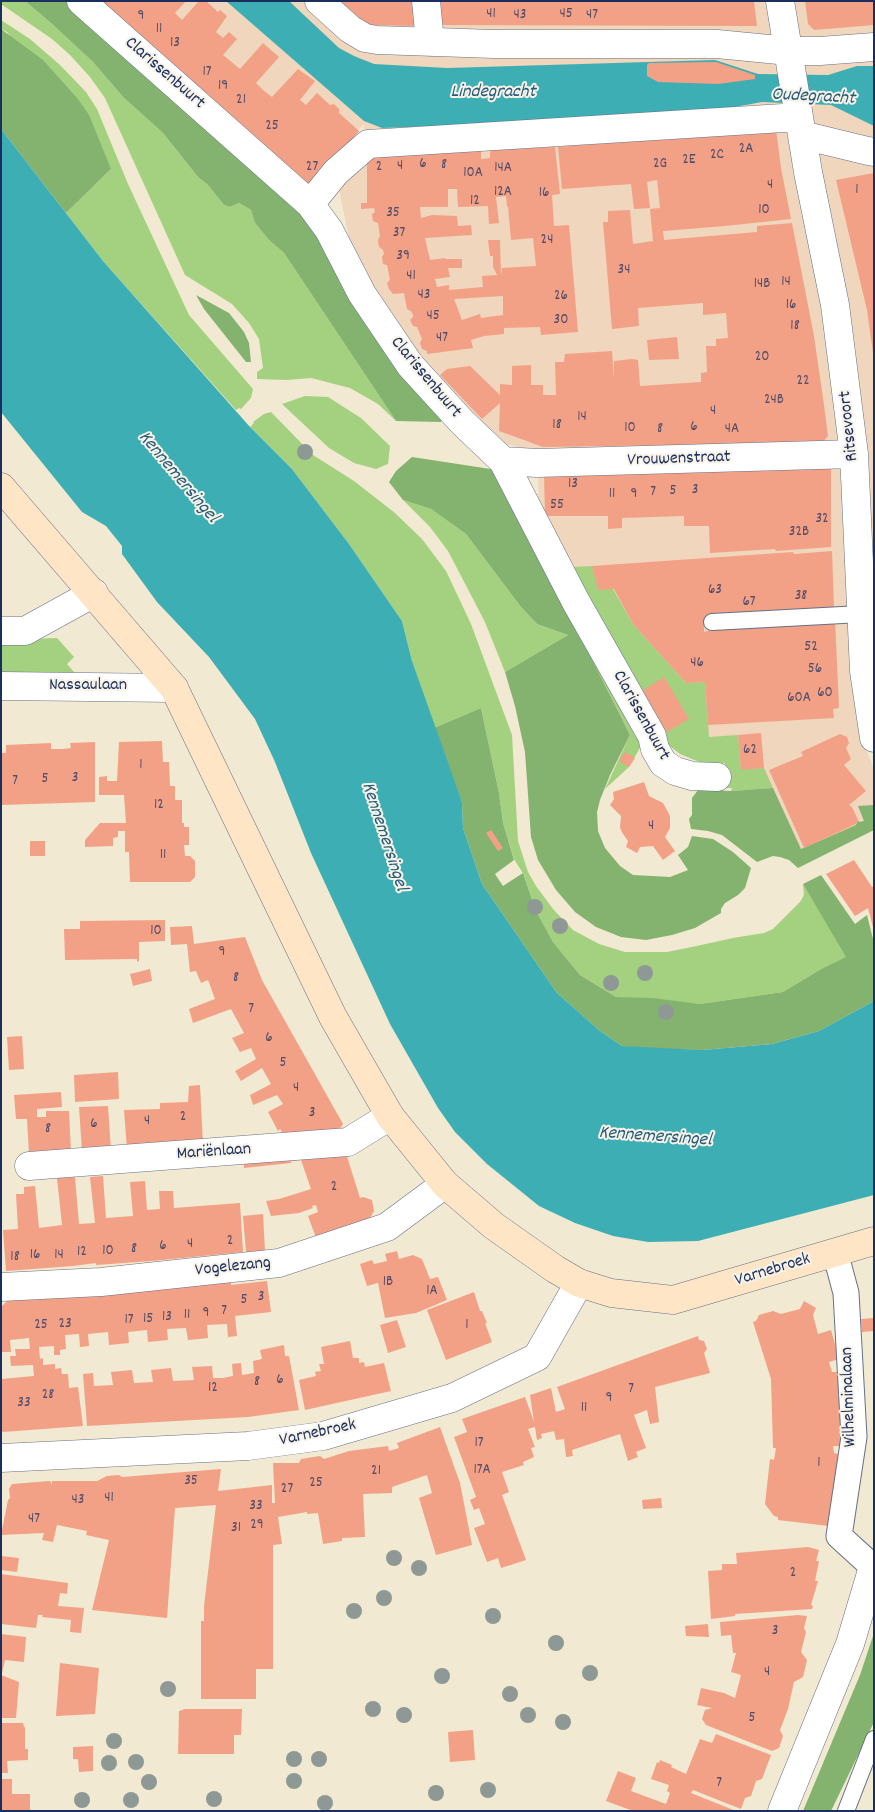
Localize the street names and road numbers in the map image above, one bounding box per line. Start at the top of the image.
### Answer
street label: Clarissenbuurt [119,33,209,115]
street label: Clarissenbuurt [385,333,465,423]
street label: Ritsevoort [836,390,864,462]
street label: Vrouwenstraat [627,447,731,473]
street label: Clarissenbuurt [606,667,674,765]
street label: Nassaulaan [49,676,127,698]
street label: Mariënlaan [176,1140,252,1166]
street label: Varnebroek [733,1249,813,1293]
street label: Vogelezang [194,1253,272,1283]
street label: Wilhelminalaan [837,1347,863,1447]
street label: Varnebroek [278,1415,358,1453]

